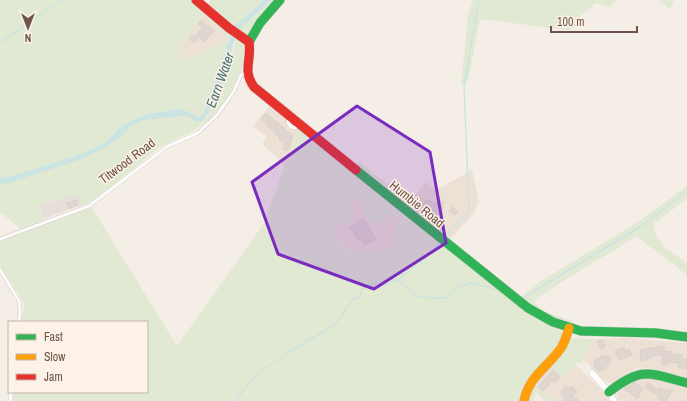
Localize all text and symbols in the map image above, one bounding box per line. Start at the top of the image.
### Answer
north arrow [8,8,48,48]
scale bar [551,8,637,34]
text: 100 m [557,14,584,30]
text: N [25,31,31,45]
water label: Earn Water [202,49,239,110]
street label: Titwood Road [95,134,159,188]
street label: Humbie Road [386,177,448,231]
legend [8,321,148,393]
text: Fast [44,329,63,345]
text: Slow [44,349,66,365]
text: Jam [44,369,63,385]

